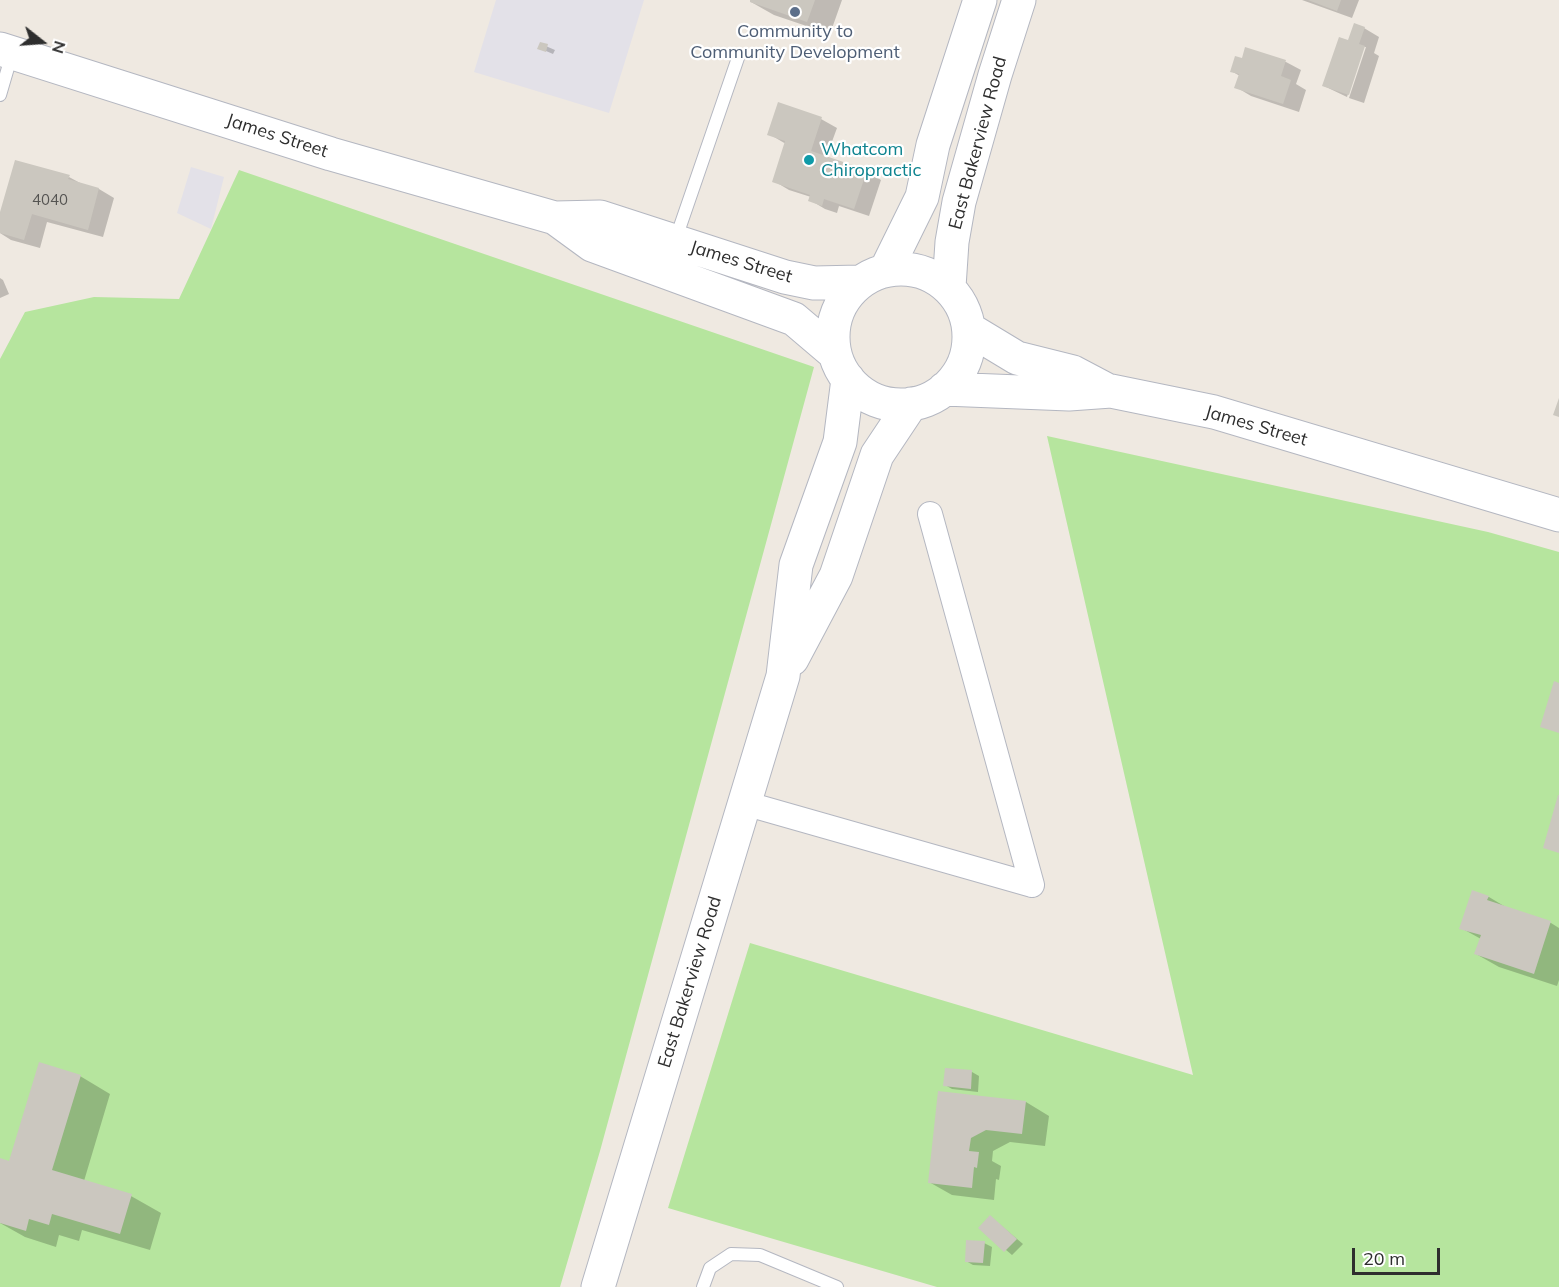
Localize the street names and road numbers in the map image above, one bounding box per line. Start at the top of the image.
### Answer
street label: East Bakerview Road [945,54,1011,232]
street label: James Street [223,109,331,163]
street label: James Street [687,236,795,288]
street label: James Street [1202,401,1310,451]
street label: East Bakerview Road [654,894,726,1070]

